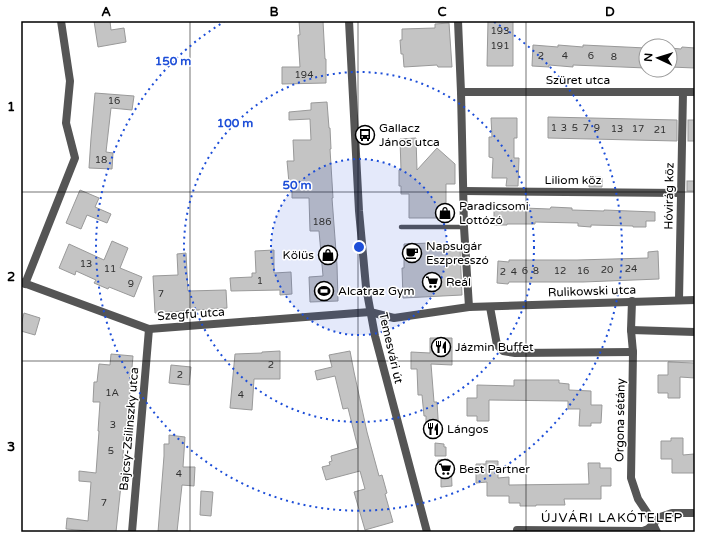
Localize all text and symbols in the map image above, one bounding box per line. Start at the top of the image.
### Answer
text: A [101,4,111,20]
text: B [269,4,279,20]
text: C [437,4,447,20]
text: D [605,4,615,20]
house number: 193 [491,25,509,37]
north arrow [638,38,678,78]
house number: 191 [491,40,509,52]
house number: 2 [538,50,544,62]
house number: 4 [562,50,568,62]
house number: 6 [588,50,594,62]
house number: 8 [611,51,617,63]
text: N [642,52,655,62]
text: 150 m [155,54,191,68]
house number: 194 [295,69,313,81]
street label: Szüret utca [546,73,610,87]
house number: 16 [108,95,120,107]
text: 1 [7,99,15,115]
text: 100 m [217,116,253,130]
place label: Gallacz János utca [379,121,440,149]
house number: 1 [551,122,557,134]
house number: 3 [561,122,567,134]
house number: 5 [572,122,578,134]
house number: 7 [583,122,589,134]
house number: 9 [594,122,600,134]
house number: 13 [611,123,623,135]
house number: 17 [632,123,644,135]
bus stop icon: Gallacz János utca [354,124,376,146]
house number: 21 [654,124,666,136]
house number: 18 [95,154,107,166]
street label: Hóvirág köz [661,162,677,230]
street label: Liliom köz [544,173,602,187]
text: 50 m [282,178,312,192]
place label: Paradicsomi Lottózó [459,199,529,227]
shop icon: Paradicsomi Lottózó [434,202,456,224]
house number: 186 [313,216,331,228]
place label: Napsugár Eszpresszó [426,239,489,267]
centre of rings [352,240,366,254]
cafe icon: Napsugár Eszpresszó [401,242,423,264]
shop icon: Kölüs [317,244,339,266]
place label: Kölüs [283,248,314,262]
house number: 13 [80,258,92,270]
house number: 11 [104,263,116,275]
house number: 24 [625,263,637,275]
house number: 20 [601,264,613,276]
house number: 6 [522,265,528,277]
house number: 8 [533,265,539,277]
house number: 12 [554,265,566,277]
house number: 16 [577,265,589,277]
house number: 2 [500,266,506,278]
house number: 4 [511,266,517,278]
text: 2 [7,269,15,285]
supermarket icon: Reál [421,271,443,293]
house number: 1 [257,275,263,287]
place label: Reál [446,275,471,289]
house number: 9 [128,278,134,290]
sports icon: Alcatraz Gym [313,280,335,302]
street label: Rulikowski utca [548,282,636,300]
place label: Alcatraz Gym [338,284,414,298]
house number: 7 [158,288,164,300]
street label: Szegfű utca [157,305,225,323]
street label: Temesvári út [376,311,406,385]
restaurant icon: Jázmin Buffet [430,336,452,358]
place label: Jázmin Buffet [455,340,534,354]
house number: 2 [268,359,274,371]
street label: Bajcsy-Zsilinszky utca [117,367,141,491]
house number: 2 [177,369,183,381]
street label: Orgona sétány [612,378,628,462]
house number: 1A [105,387,119,399]
house number: 4 [238,389,244,401]
restaurant icon: Lángos [422,418,444,440]
house number: 3 [110,419,116,431]
place label: Lángos [447,422,489,436]
text: 3 [7,439,15,455]
house number: 5 [108,445,114,457]
supermarket icon: Best Partner [434,458,456,480]
place label: Best Partner [459,462,530,476]
house number: 4 [176,468,182,480]
house number: 7 [101,497,107,509]
district label: ÚJVÁRI LAKÓTELEP [541,510,683,526]

